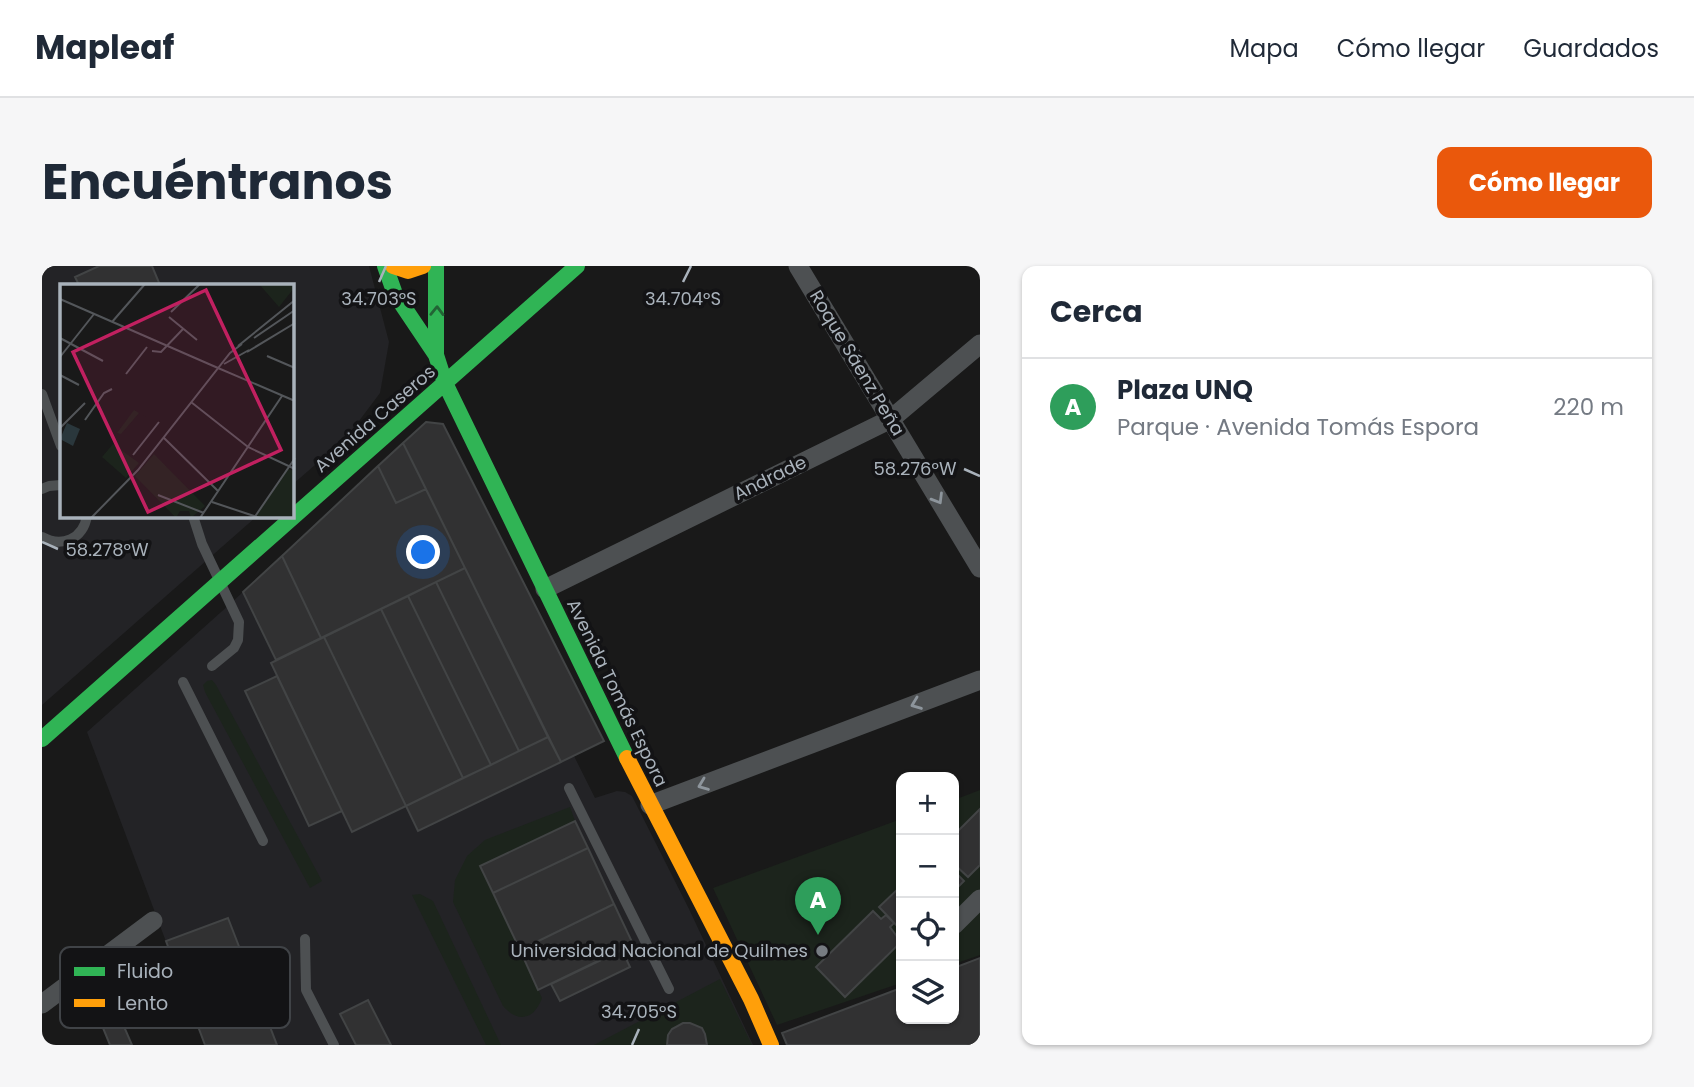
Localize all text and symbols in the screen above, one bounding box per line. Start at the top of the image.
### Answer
text: Mapleaf [35,24,174,71]
text: Mapa [1229,32,1299,65]
text: Cómo llegar [1337,32,1485,65]
text: Guardados [1523,32,1659,65]
button: Cómo llegar [1437,147,1652,218]
text: Encuéntranos [42,148,393,216]
inset map [60,284,294,518]
street label: Roque Sáenz Peña [804,285,911,440]
text: 34.703°S [341,286,417,311]
text: 34.704°S [645,286,721,311]
text: Cerca [1050,290,1143,333]
one-way arrow [429,305,445,315]
street label: Avenida Caseros [309,359,441,478]
text: Plaza UNQ [1117,372,1253,408]
text: A [1065,391,1081,423]
text: 220 m [1553,391,1624,423]
text: Parque · Avenida Tomás Espora [1117,411,1479,443]
street label: Andrade [729,449,810,506]
text: 58.276°W [874,456,957,481]
one-way arrow [930,491,943,504]
your location [406,535,440,569]
text: 58.278°W [66,537,149,562]
street label: Avenida Tomás Espora [561,595,674,791]
one-way arrow [911,696,923,710]
map controls [896,772,959,1024]
button: + [896,772,959,835]
one-way arrow [698,776,710,790]
button: − [896,835,959,898]
pin: A [795,877,841,935]
button: locate [896,898,959,961]
place label: Universidad Nacional de Quilmes [510,938,808,963]
marker: Universidad Nacional de Quilmes [814,943,830,959]
legend [60,947,290,1028]
text: Fluido [117,958,173,985]
button: layers [896,961,959,1024]
text: Lento [117,990,168,1017]
text: 34.705°S [601,999,677,1024]

